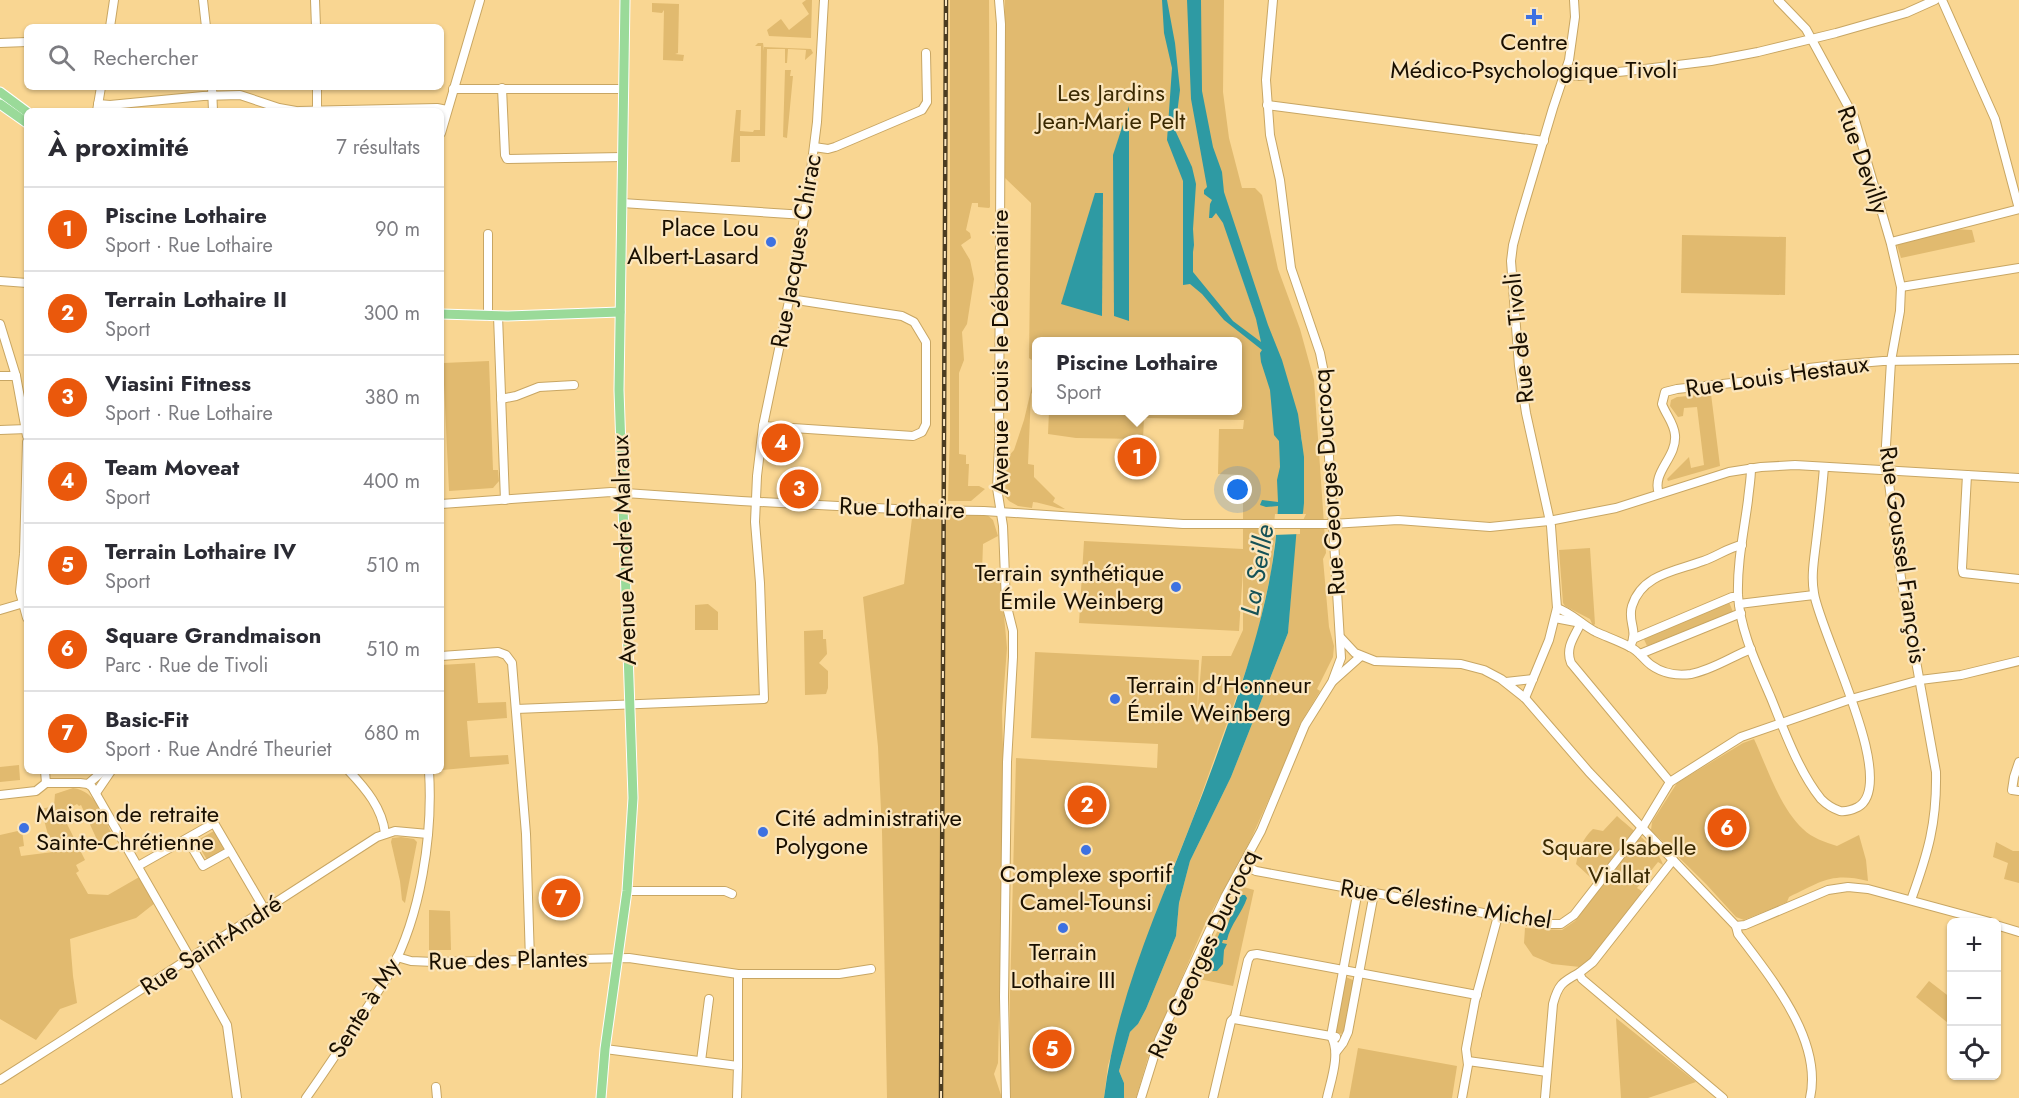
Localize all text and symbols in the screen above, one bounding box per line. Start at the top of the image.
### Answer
marker: Centre Médico-Psychologique Tivoli [1525,8,1543,26]
search box [24,24,444,90]
place label: Centre Médico-Psychologique Tivoli [1390,24,1678,87]
icon: search [45,41,78,74]
text: Rechercher [93,41,198,73]
park label: Les Jardins Jean-Marie Pelt [1034,75,1185,138]
street label: Rue Devilly [1829,101,1898,219]
text: À proximité [48,128,189,166]
text: 7 résultats [336,133,420,162]
street label: Rue Jacques Chirac [761,151,830,351]
text: Piscine Lothaire [105,199,267,231]
street label: Avenue Louis le Débonnaire [982,209,1017,495]
place label: Place Lou Albert-Lasard [627,210,759,273]
text: 1 [62,215,73,244]
text: 90 m [375,215,420,244]
text: Sport · Rue Lothaire [105,231,273,260]
marker: Place Lou Albert-Lasard [764,235,778,249]
street label: Rue de Tivoli [1494,271,1543,405]
text: Terrain Lothaire II [105,283,287,315]
text: 2 [61,299,74,328]
text: 300 m [363,299,420,328]
text: Sport [105,315,150,344]
popup [1032,337,1242,415]
street label: Rue Louis Hestaux [1683,345,1872,406]
text: Piscine Lothaire [1056,346,1218,378]
text: Viasini Fitness [105,367,251,399]
street label: Rue Georges Ducrocq [1303,368,1354,596]
text: Sport [1056,378,1101,407]
text: 3 [61,383,74,412]
text: 380 m [365,383,420,412]
text: Sport · Rue Lothaire [105,399,273,428]
pin: 4 [762,420,800,466]
street label: Avenue André Malraux [602,433,645,666]
pin: 1 [1118,434,1156,480]
street label: Rue Goussel François [1871,444,1936,666]
text: Team Moveat [105,451,239,483]
pin: 3 [780,466,818,512]
text: 4 [61,467,74,496]
text: 400 m [363,467,420,496]
your location [1223,475,1252,504]
text: Sport [105,483,150,512]
street label: Rue Lothaire [838,488,966,527]
water label: La Seille [1230,522,1284,618]
text: Terrain Lothaire IV [105,535,296,567]
text: 5 [61,551,74,580]
text: 510 m [366,551,420,580]
place label: Terrain synthétique Émile Weinberg [975,555,1164,618]
text: Sport [105,567,150,596]
marker: Terrain synthétique Émile Weinberg [1169,580,1183,594]
text: Square Grandmaison [105,619,321,651]
text: 6 [61,635,74,664]
text: 510 m [366,635,420,664]
text: Parc · Rue de Tivoli [105,651,269,680]
place label: Terrain d'Honneur Émile Weinberg [1127,667,1312,730]
marker: Terrain d'Honneur Émile Weinberg [1108,692,1122,706]
text: Basic-Fit [105,703,189,735]
text: 7 [61,719,74,748]
text: 680 m [364,719,420,748]
text: Sport · Rue André Theuriet [105,735,332,764]
pin: 2 [1068,782,1106,828]
place label: Maison de retraite Sainte-Chrétienne [36,796,219,859]
place label: Cité administrative Polygone [775,800,962,863]
pin: 6 [1708,806,1746,850]
marker: Maison de retraite Sainte-Chrétienne [17,821,31,835]
marker: Cité administrative Polygone [756,825,770,839]
park label: Square Isabelle Viallat [1542,829,1696,892]
marker: Complexe sportif Camel-Tounsi [1079,843,1093,857]
street label: Rue Georges Ducrocq [1139,844,1266,1064]
place label: Complexe sportif Camel-Tounsi [1000,856,1173,919]
street label: Rue Célestine Michel [1338,870,1554,938]
pin: 7 [542,876,580,920]
street label: Rue Saint-André [133,886,288,1003]
map controls [1947,918,2001,1080]
button: + [1947,918,2001,972]
marker: Terrain Lothaire III [1056,921,1070,935]
place label: Terrain Lothaire III [1010,934,1116,997]
street label: Rue des Plantes [428,941,588,978]
street label: Sente à My [319,950,408,1065]
button: − [1947,972,2001,1026]
pin: 5 [1032,1026,1072,1072]
button: locate [1947,1026,2001,1080]

